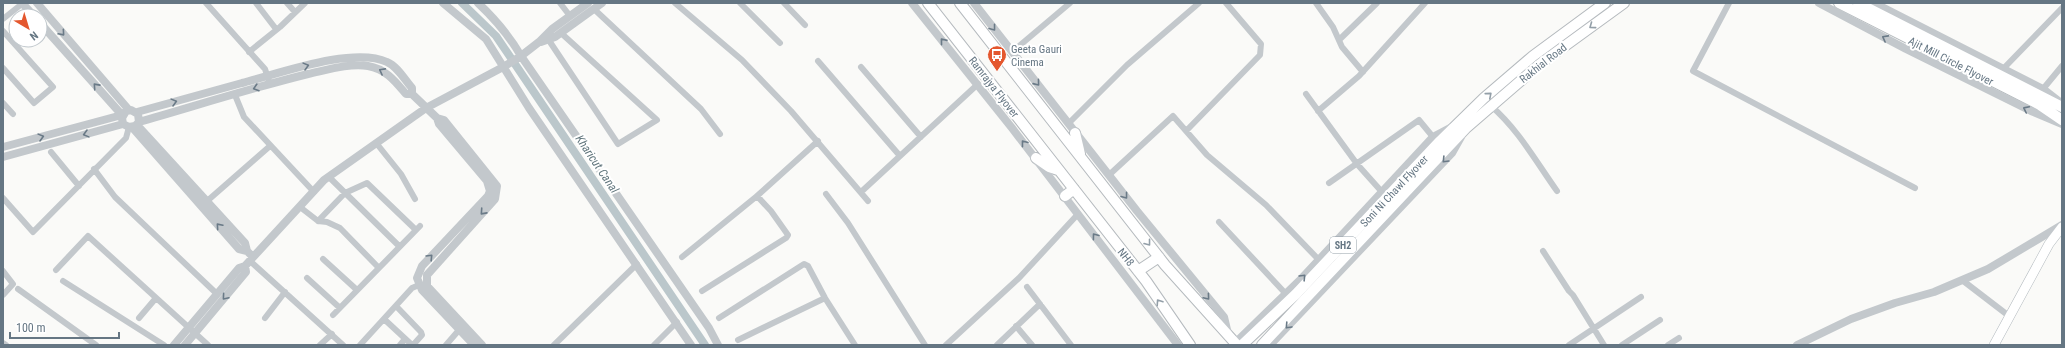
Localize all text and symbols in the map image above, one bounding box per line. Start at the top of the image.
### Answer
north arrow [8,8,48,48]
one-way arrow [1590,21,1597,28]
one-way arrow [989,23,996,30]
text: N [27,28,41,43]
one-way arrow [58,28,65,35]
street label: Ajit Mill Circle Flyover [1906,34,1996,89]
one-way arrow [1882,35,1889,42]
one-way arrow [941,39,948,46]
street label: Rakhial Road [1517,41,1569,86]
place label: Geeta Gauri Cinema [1011,43,1062,69]
bus stop icon: Geeta Gauri Cinema [986,44,1008,72]
street label: Ramrajya Flyover [966,54,1022,121]
one-way arrow [302,62,309,71]
one-way arrow [379,69,386,76]
one-way arrow [1032,78,1039,85]
one-way arrow [94,83,101,91]
one-way arrow [253,83,260,92]
one-way arrow [1484,92,1491,99]
one-way arrow [171,98,177,106]
one-way arrow [2023,106,2031,114]
one-way arrow [83,129,90,138]
water label: Kharicut Canal [572,132,622,196]
one-way arrow [37,133,44,142]
one-way arrow [1021,140,1029,147]
street label: Soni Ni Chawl Flyover [1358,152,1431,230]
one-way arrow [1442,155,1450,163]
one-way arrow [1120,192,1127,199]
one-way arrow [481,207,488,215]
one-way arrow [216,223,224,231]
one-way arrow [1093,234,1100,241]
road number: SH2 [1330,237,1356,253]
one-way arrow [1144,239,1151,246]
street label: NH8 [1115,246,1137,269]
one-way arrow [426,254,433,262]
one-way arrow [1298,274,1306,282]
one-way arrow [1203,292,1210,299]
one-way arrow [222,293,229,300]
one-way arrow [1157,299,1164,306]
scale bar [10,314,119,340]
text: 100 m [16,321,46,335]
one-way arrow [1285,321,1293,329]

